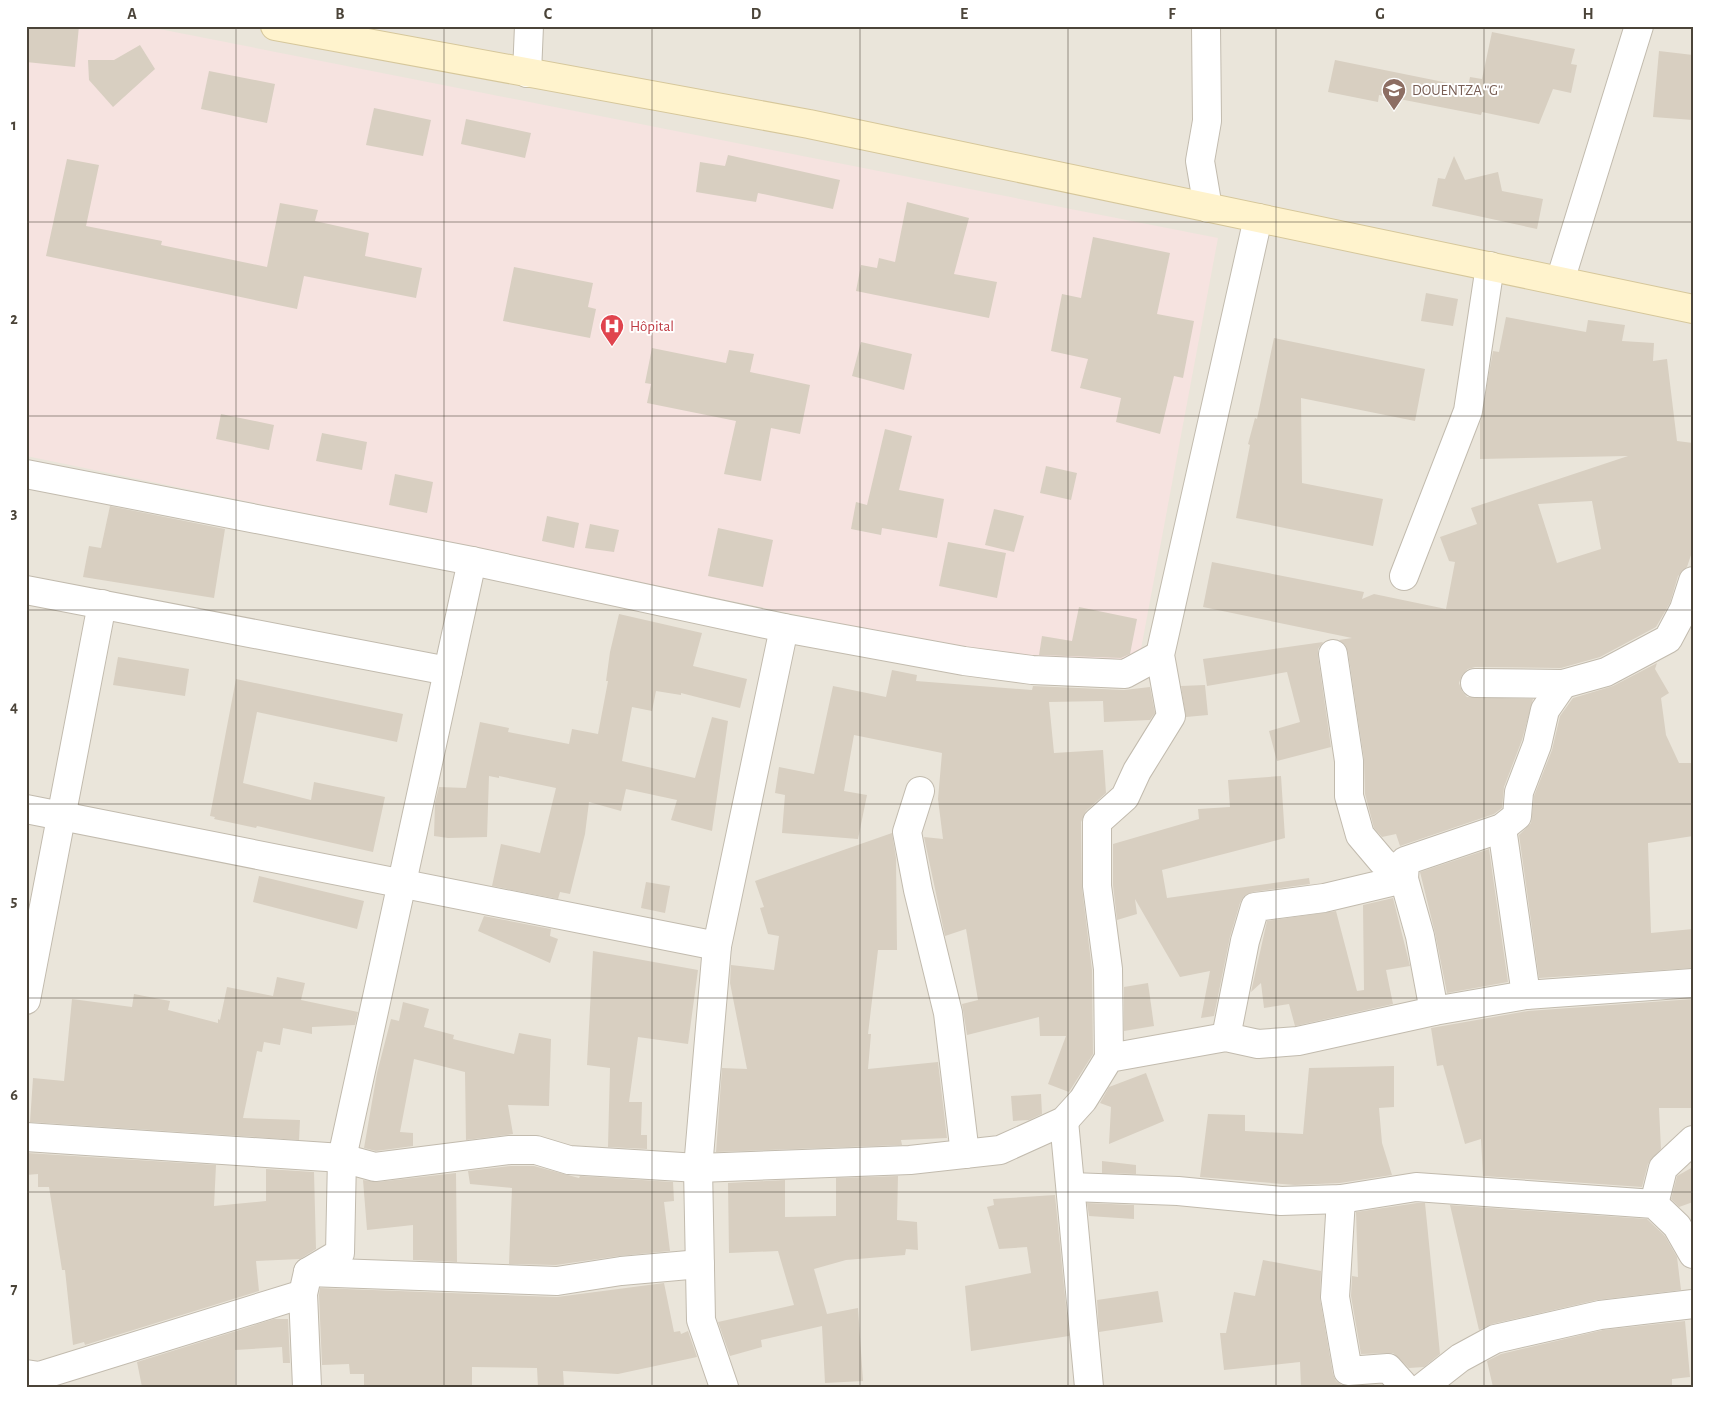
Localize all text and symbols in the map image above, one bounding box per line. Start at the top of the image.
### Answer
text: A [127,6,137,22]
text: B [335,6,345,22]
text: C [544,6,553,22]
text: D [751,6,762,22]
text: E [960,6,968,22]
text: F [1168,6,1176,22]
text: G [1375,6,1385,22]
text: H [1582,6,1594,22]
school or university icon: DOUENTZA ''G'' [1381,77,1407,111]
place label: DOUENTZA ''G'' [1412,83,1503,98]
text: 1 [11,117,17,133]
text: 2 [10,311,18,327]
hospital icon: Hôpital [599,313,625,347]
place label: Hôpital [630,319,674,334]
text: 3 [11,505,18,521]
text: 4 [10,699,18,715]
text: 5 [11,893,18,909]
text: 6 [10,1087,18,1103]
text: 7 [11,1281,18,1297]

